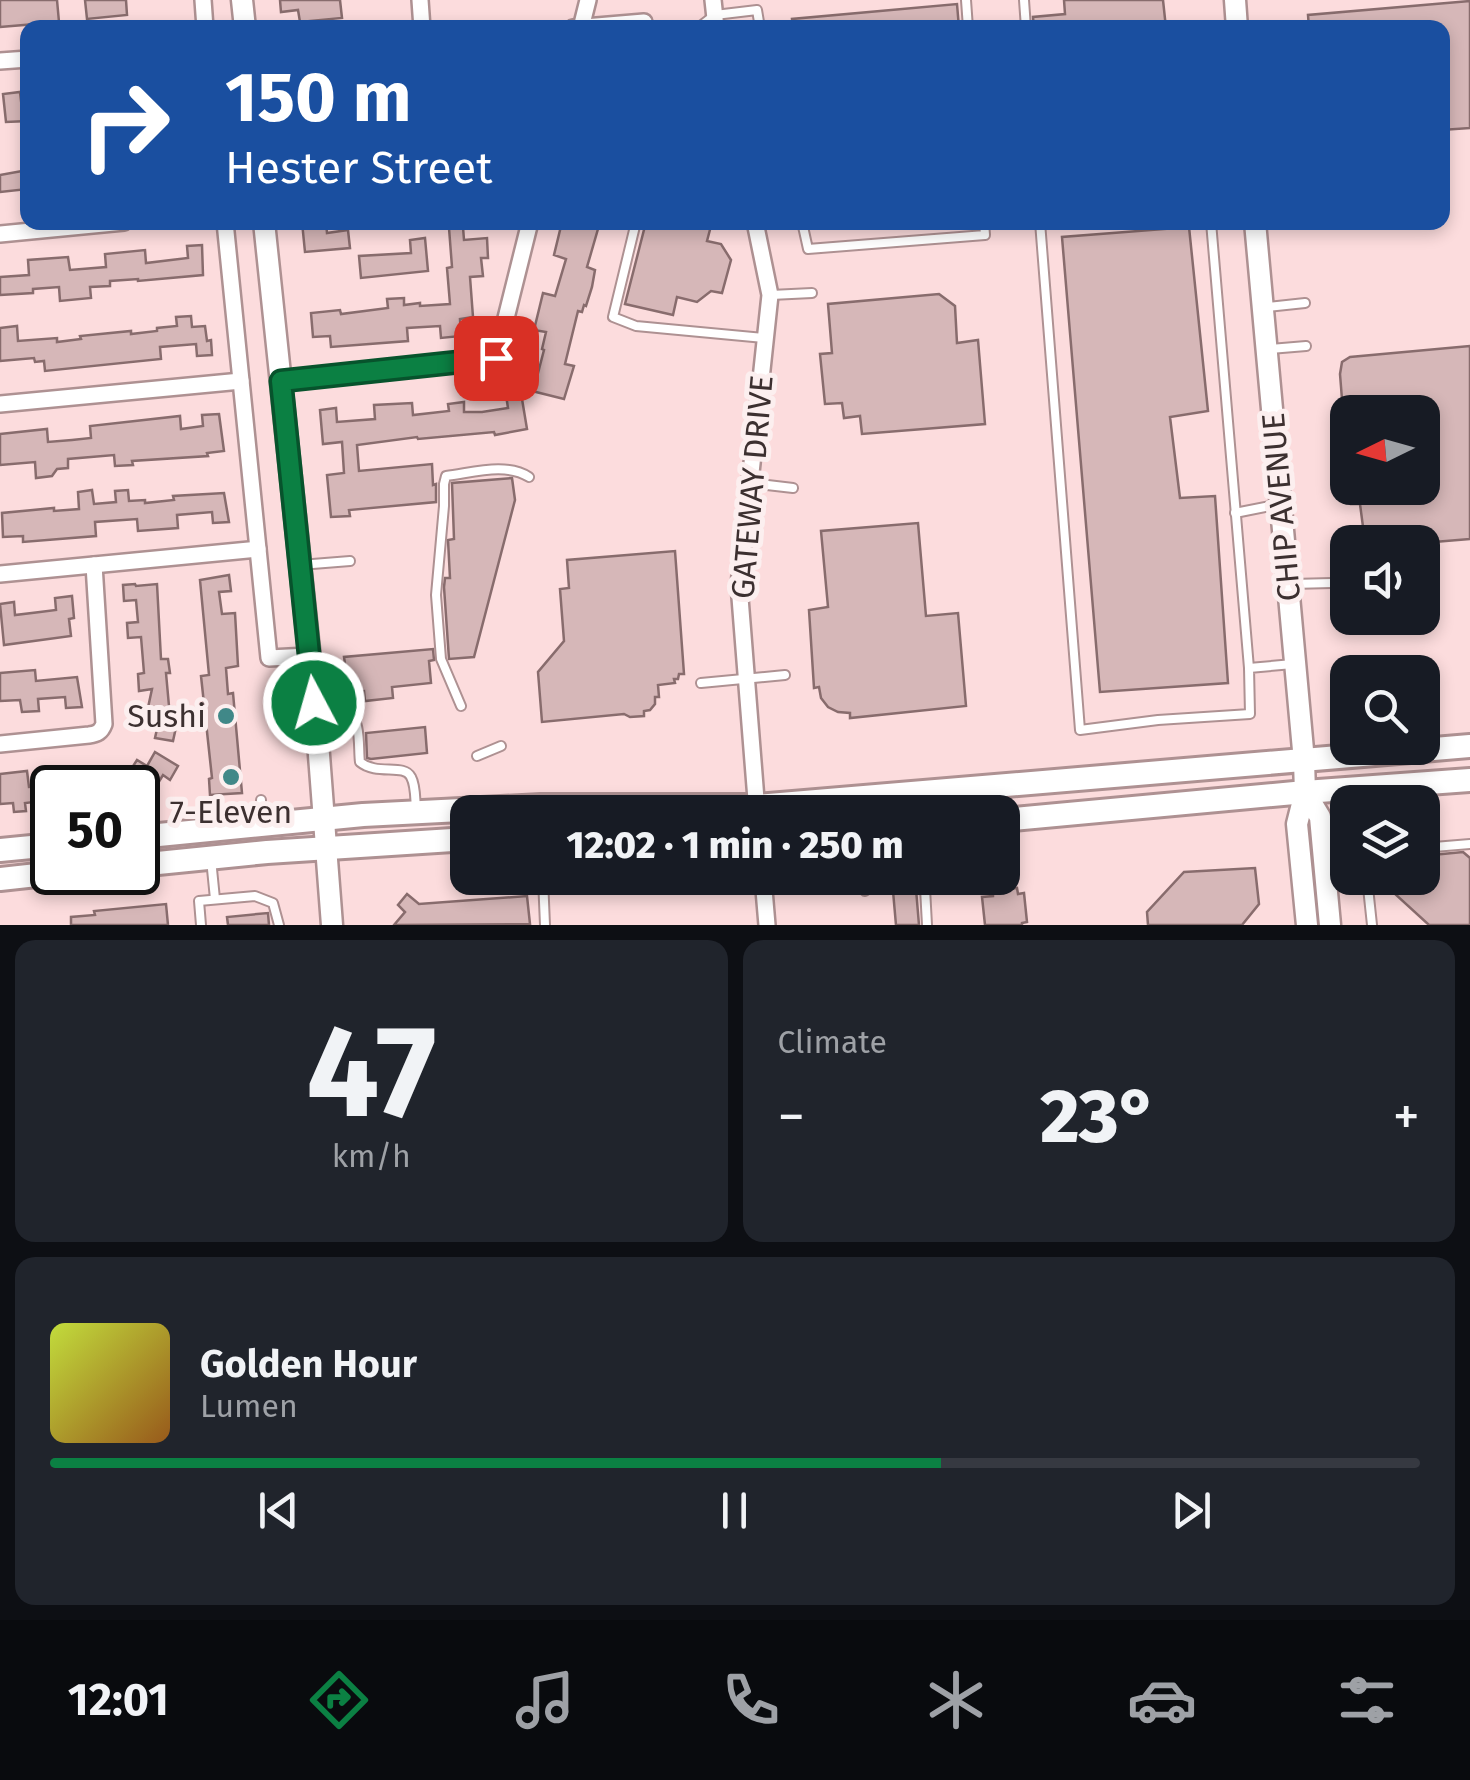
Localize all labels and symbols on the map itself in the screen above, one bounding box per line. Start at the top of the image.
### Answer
pin [454,316,539,401]
street label: GATEWAY DRIVE [723,374,781,600]
north arrow [1330,395,1440,505]
street label: CHIP AVENUE [1254,411,1308,603]
position arrow [262,651,366,755]
place label: Sushi [127,697,206,735]
marker: Sushi [215,705,237,727]
speed limit sign: 50 [30,765,160,895]
marker: 7-Eleven [220,766,242,788]
place label: 7-Eleven [170,793,292,831]

